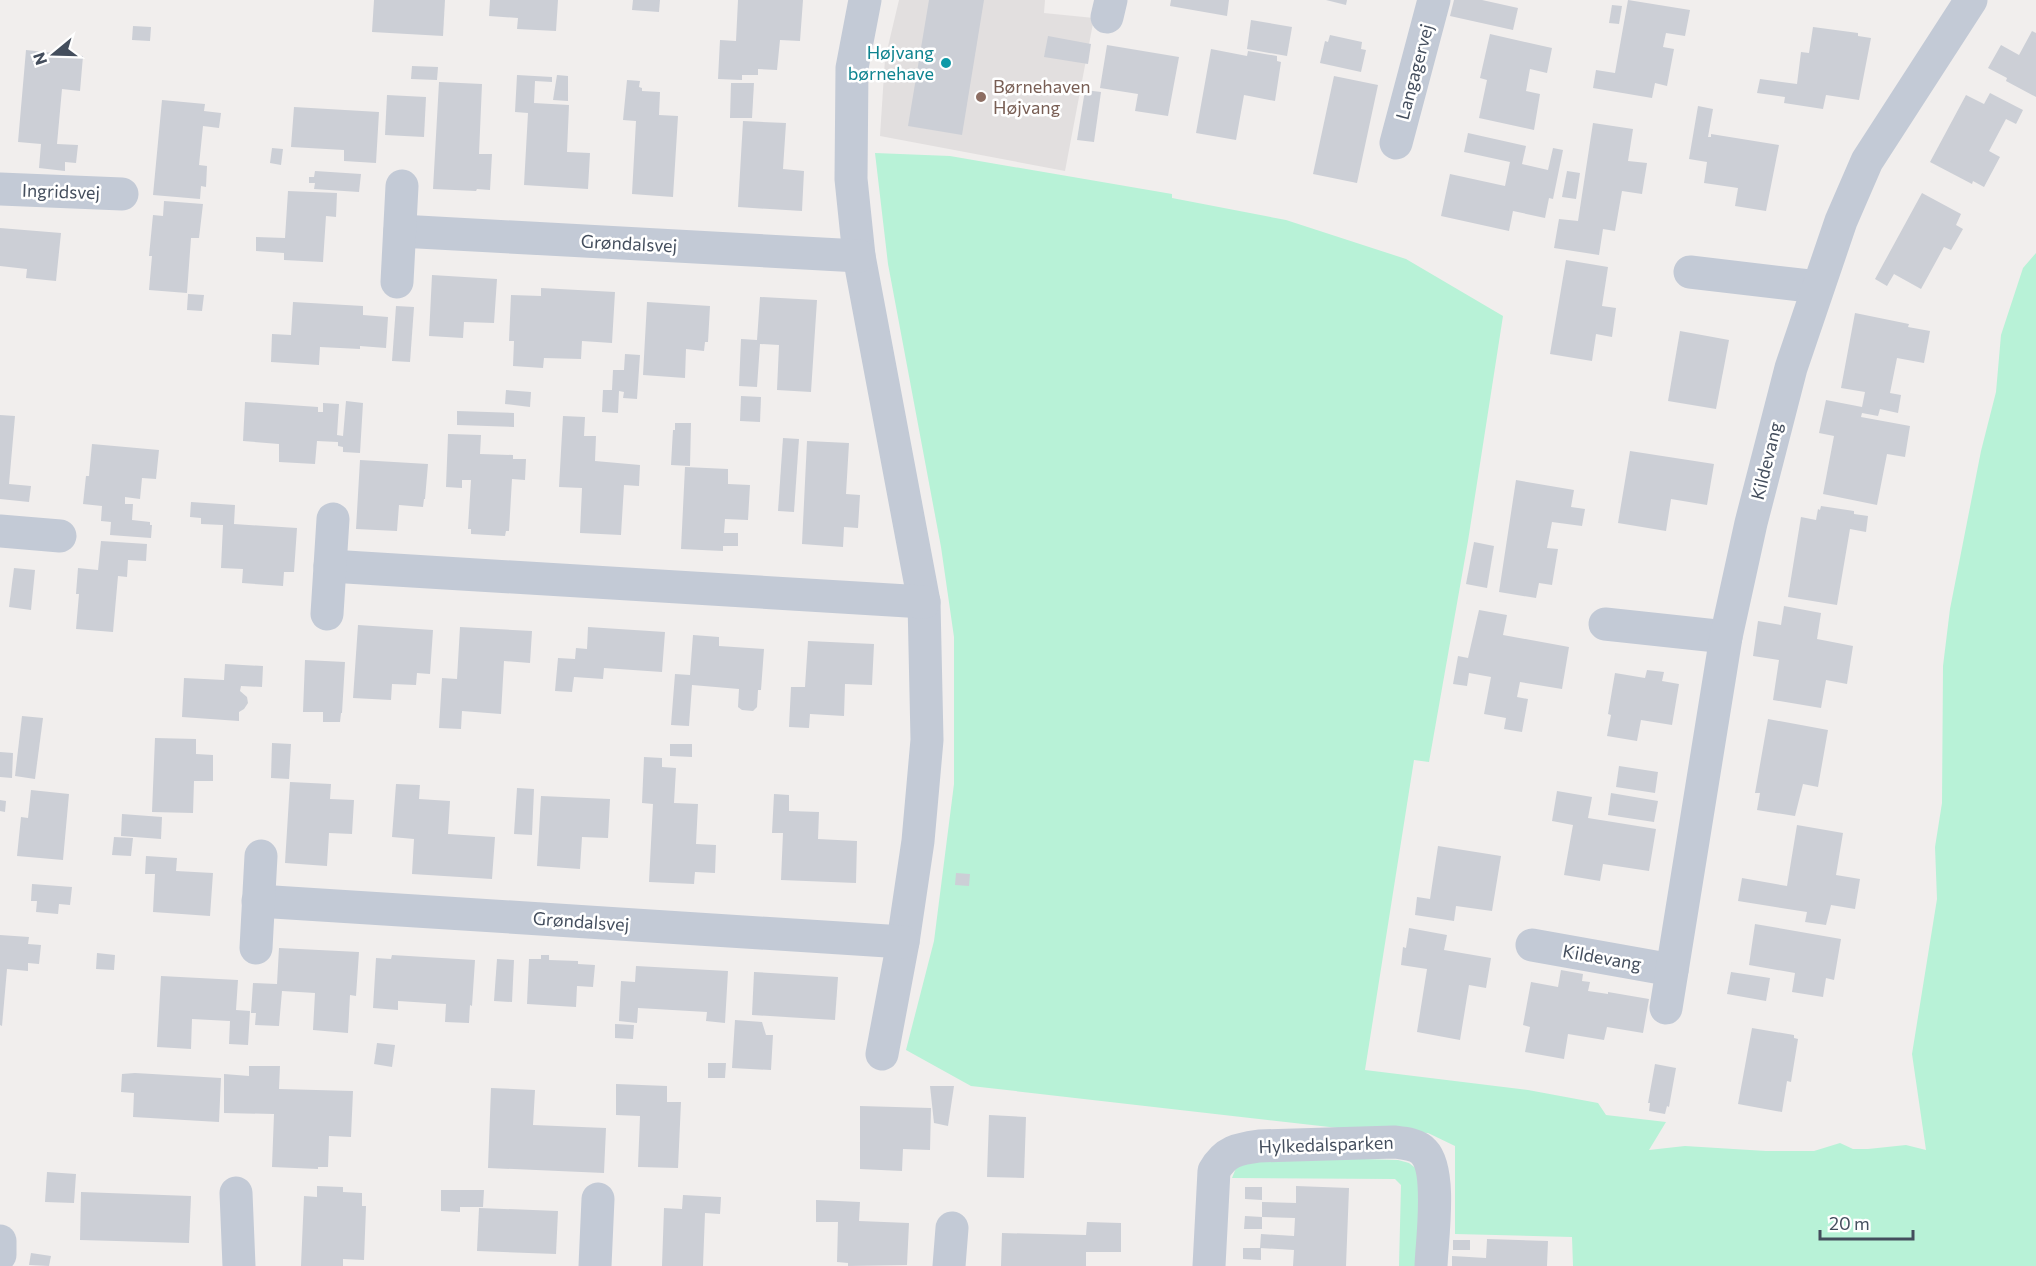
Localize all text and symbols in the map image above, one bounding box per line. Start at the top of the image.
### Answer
street label: Langagervej [1391,21,1437,122]
north arrow [24,24,84,84]
place label: Højvang børnehave [848,41,934,84]
text: N [28,50,50,68]
marker: Højvang børnehave [939,56,953,70]
place label: Børnehaven Højvang [993,75,1091,118]
marker: Børnehaven Højvang [974,90,988,104]
street label: Ingridsvej [22,179,101,203]
street label: Grøndalsvej [580,229,678,257]
street label: Kildevang [1746,419,1786,502]
street label: Grøndalsvej [532,907,630,935]
street label: Kildevang [1561,939,1643,975]
street label: Hylkedalsparken [1258,1131,1394,1157]
scale bar [1820,1203,1913,1241]
text: 20 m [1829,1212,1870,1234]

